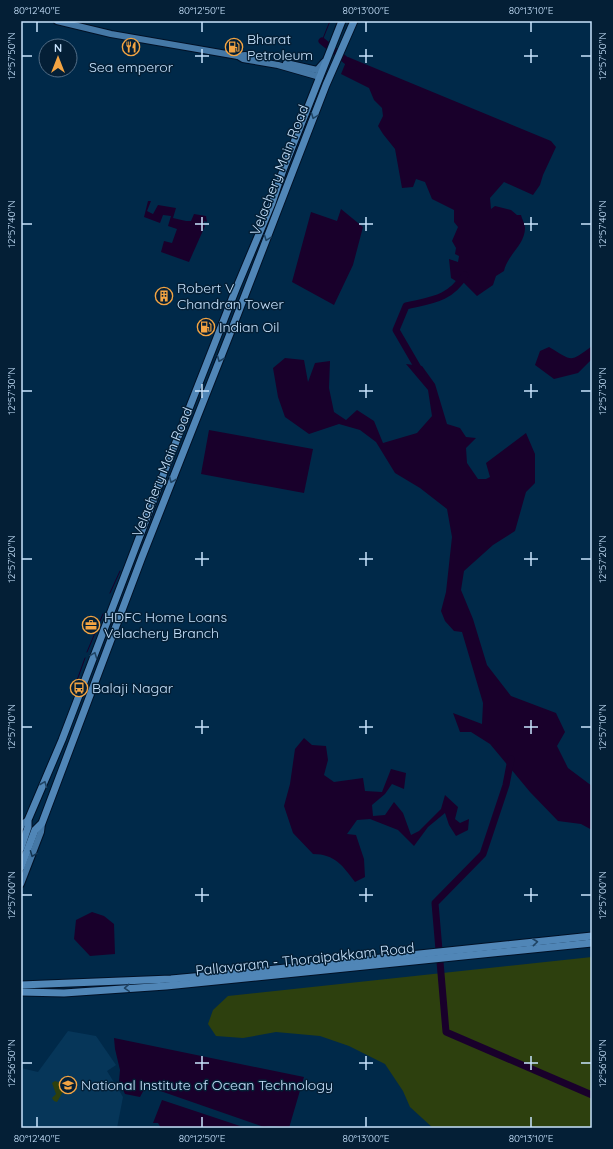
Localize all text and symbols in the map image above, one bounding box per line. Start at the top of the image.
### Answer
text: 80°12'40"E [14,4,61,17]
text: 80°12'50"E [179,4,226,17]
text: 80°13'00"E [343,4,390,17]
text: 80°13'10"E [509,4,554,17]
place label: Bharat Petroleum [247,30,313,64]
text: 12°57'50"N [5,32,18,80]
text: 12°57'50"N [596,32,609,80]
restaurant icon: Sea emperor [121,37,141,57]
fuel station icon: Bharat Petroleum [224,37,244,57]
north arrow [38,38,78,78]
text: N [54,41,62,55]
place label: Sea emperor [89,58,174,76]
street label: Velachery Main Road [246,102,312,238]
one-way arrow [310,113,318,120]
text: 12°57'40"N [5,200,18,248]
text: 12°57'40"N [596,200,609,248]
one-way arrow [264,234,272,241]
place label: Robert V Chandran Tower [177,279,284,313]
building icon: Robert V Chandran Tower [154,286,174,306]
fuel station icon: Indian Oil [196,317,216,337]
place label: Indian Oil [219,318,279,336]
one-way arrow [217,355,225,362]
text: 12°57'30"N [5,367,18,415]
text: 12°57'30"N [596,367,609,415]
street label: Velachery Main Road [128,404,196,540]
one-way arrow [169,476,177,483]
text: 12°57'20"N [5,535,18,583]
text: 12°57'20"N [596,535,609,583]
place label: HDFC Home Loans Velachery Branch [104,608,227,642]
office icon: HDFC Home Loans Velachery Branch [81,615,101,635]
one-way arrow [90,652,98,659]
bus stop icon: Balaji Nagar [69,678,89,698]
place label: Balaji Nagar [92,679,174,697]
text: 12°57'10"N [5,704,18,750]
text: 12°57'10"N [596,704,609,750]
one-way arrow [39,780,47,787]
one-way arrow [29,850,37,857]
text: 12°57'00"N [5,871,18,919]
text: 12°57'00"N [596,871,609,919]
one-way arrow [532,938,538,947]
street label: Pallavaram - Thoraipakkam Road [195,939,415,979]
one-way arrow [124,984,130,993]
text: 12°56'50"N [5,1039,18,1087]
text: 12°56'50"N [596,1039,609,1087]
school or university icon: National Institute of Ocean Technology [58,1075,78,1095]
place label: National Institute of Ocean Technology [81,1076,333,1094]
text: 80°12'40"E [14,1132,61,1145]
text: 80°12'50"E [179,1132,226,1145]
text: 80°13'00"E [343,1132,390,1145]
text: 80°13'10"E [509,1132,554,1145]

